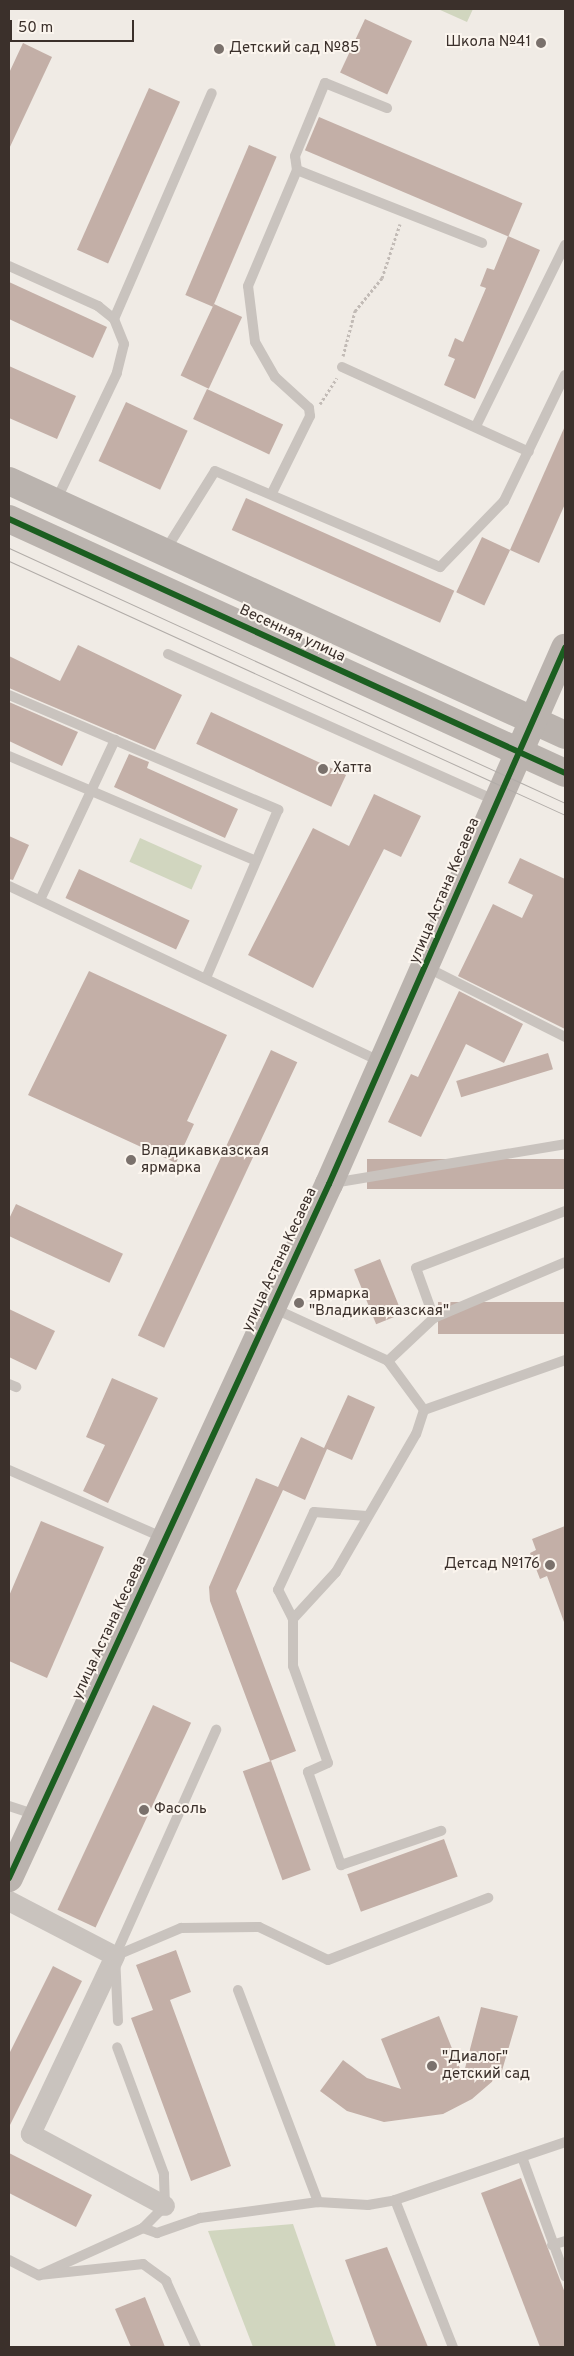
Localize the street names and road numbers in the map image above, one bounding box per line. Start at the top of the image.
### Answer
street label: Весенняя улица [236,602,348,666]
street label: улица Астана Кесаева [406,815,484,967]
street label: улица Астана Кесаева [239,1185,321,1335]
street label: улица Астана Кесаева [69,1553,151,1703]

